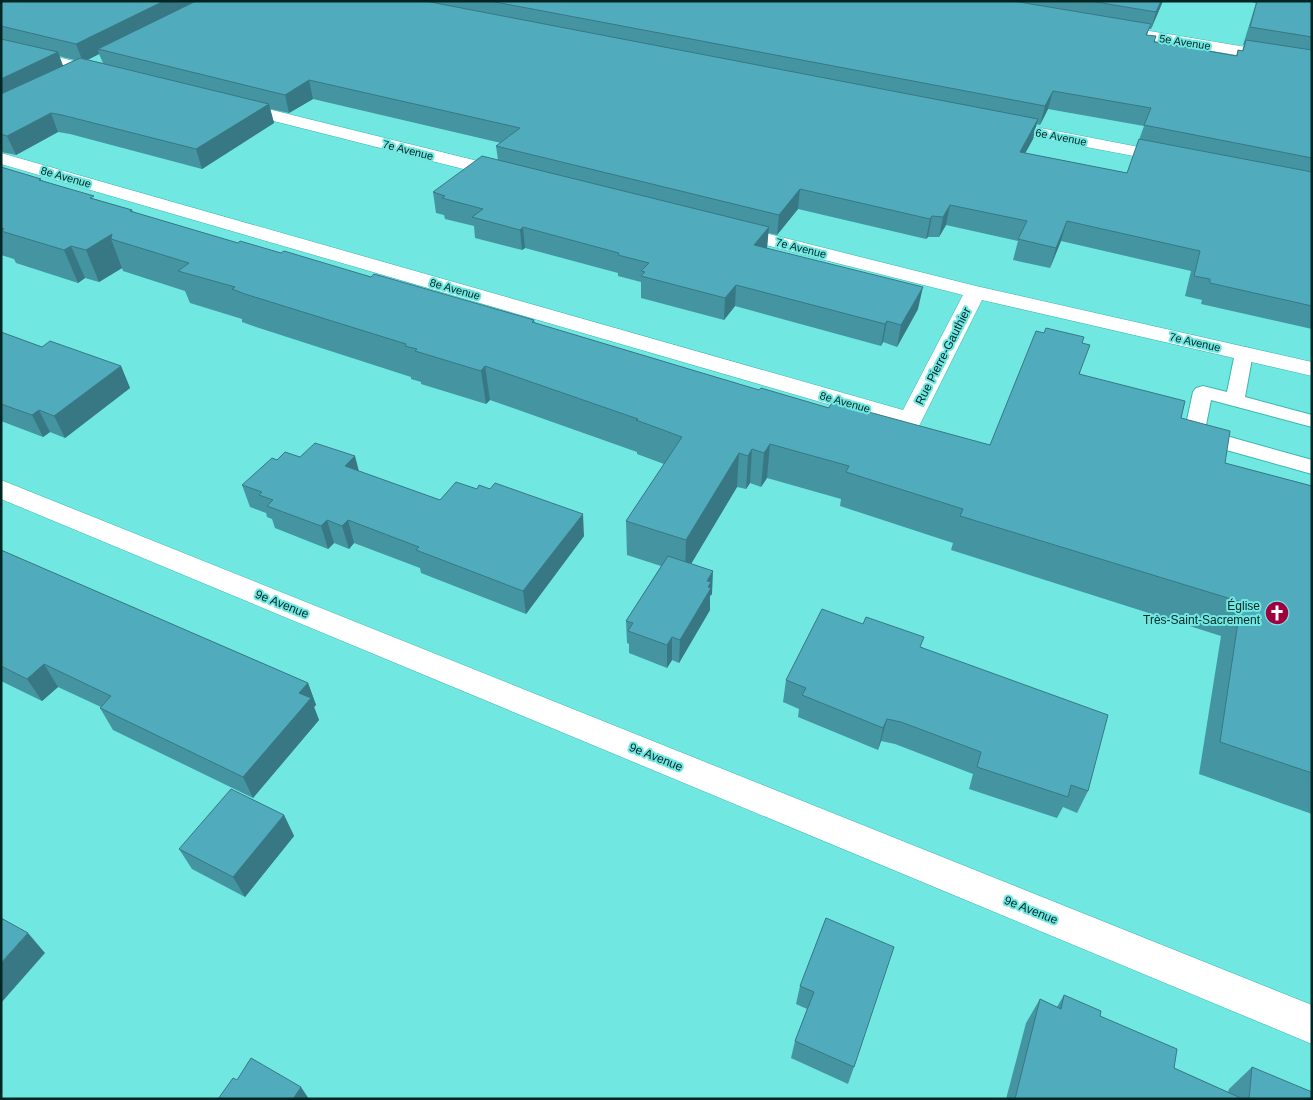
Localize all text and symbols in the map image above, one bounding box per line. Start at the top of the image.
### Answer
street label: 5e Avenue [1158,32,1212,52]
street label: 6e Avenue [1034,126,1088,148]
street label: 7e Avenue [381,138,435,162]
street label: 8e Avenue [39,164,93,190]
street label: 7e Avenue [774,236,828,260]
street label: 8e Avenue [428,276,482,302]
street label: Rue Pierre-Gauthier [912,305,974,407]
street label: 7e Avenue [1168,330,1222,354]
street label: 8e Avenue [818,389,872,415]
street label: 9e Avenue [253,587,311,621]
place label: Église Très-Saint-Sacrement [1143,598,1261,627]
church icon: Église Très-Saint-Sacrement [1264,600,1290,626]
street label: 9e Avenue [627,740,685,774]
street label: 9e Avenue [1002,893,1060,927]

